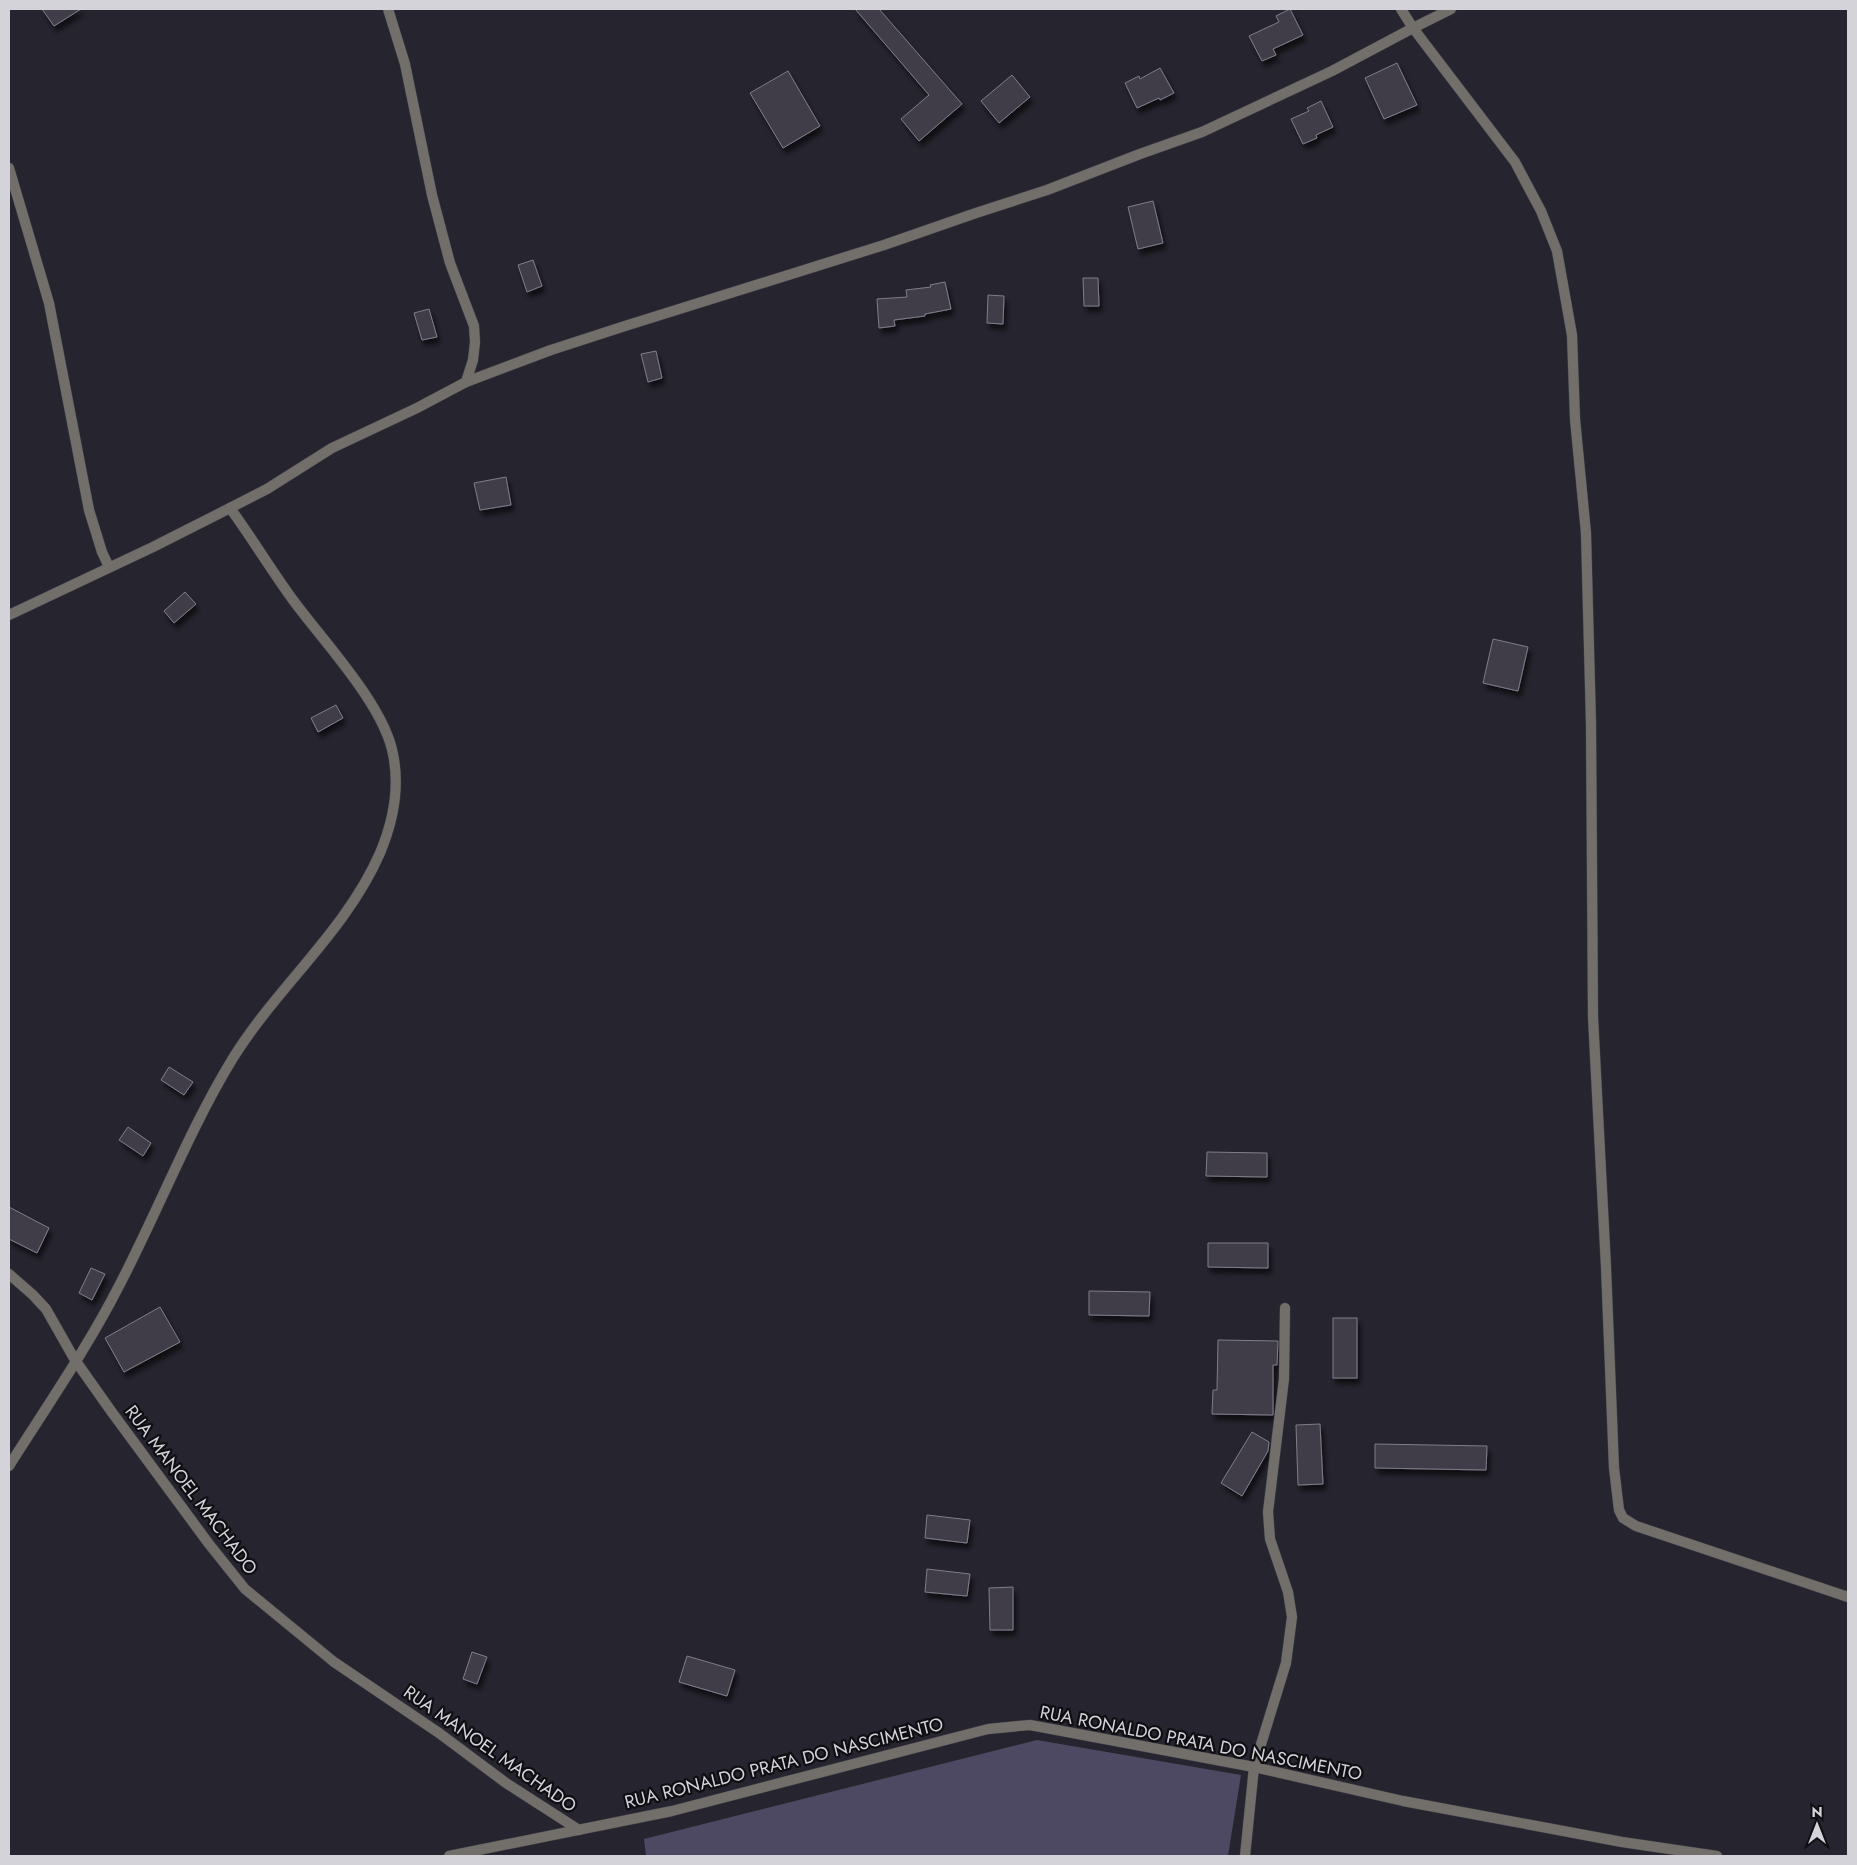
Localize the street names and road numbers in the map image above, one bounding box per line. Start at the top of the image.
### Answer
street label: RUA MANOEL MACHADO [119,1400,263,1580]
street label: RUA MANOEL MACHADO [398,1679,582,1819]
street label: RUA RONALDO PRATA DO NASCIMENTO [1038,1699,1364,1787]
street label: RUA RONALDO PRATA DO NASCIMENTO [622,1711,946,1815]

